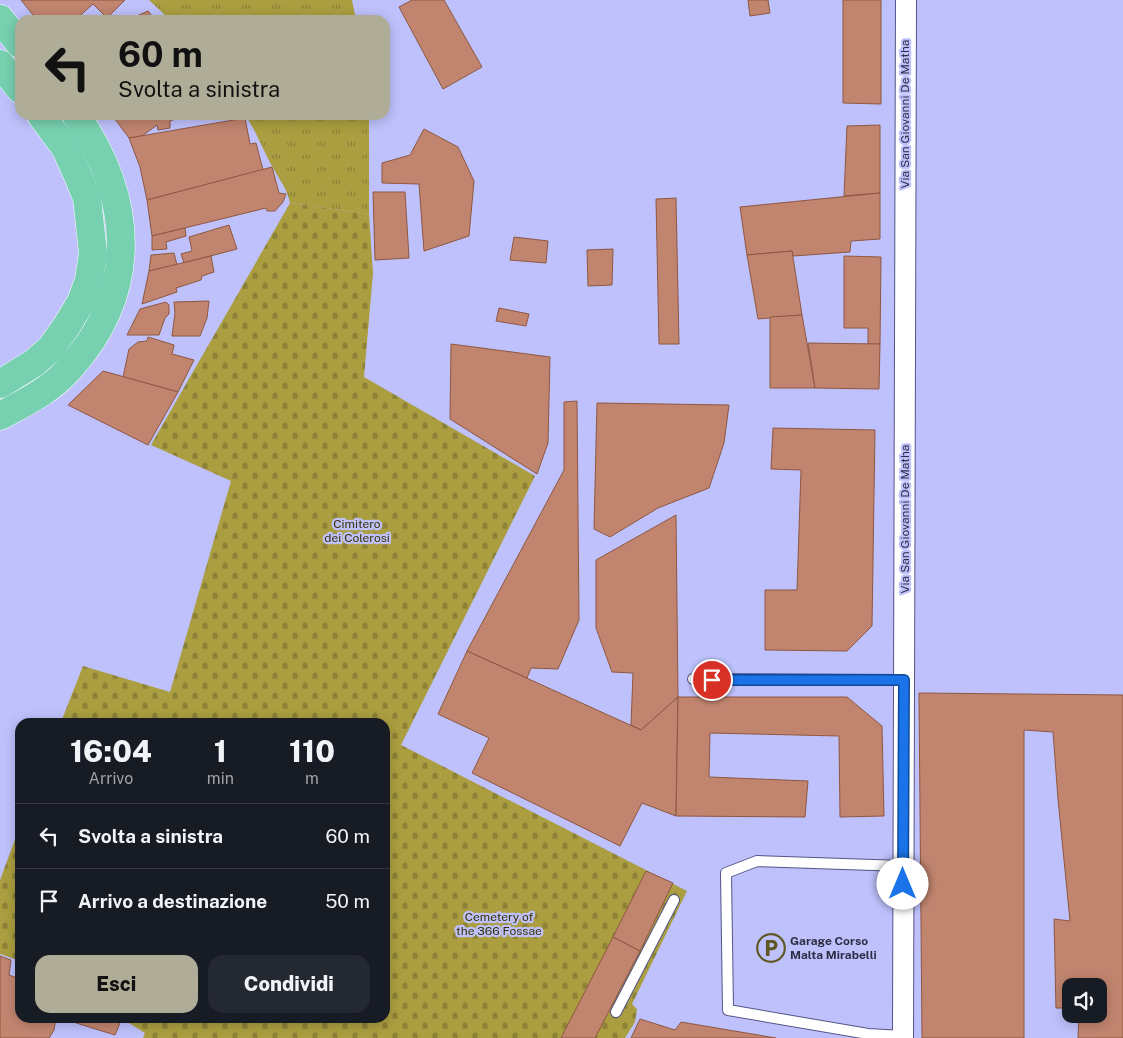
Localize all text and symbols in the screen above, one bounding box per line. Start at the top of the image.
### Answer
text: 60 m [118,34,203,75]
icon: left [35,35,100,100]
street label: Via San Giovanni De Matha [898,40,912,188]
text: Svolta a sinistra [118,76,280,102]
street label: Via San Giovanni De Matha [898,445,912,593]
park label: Cimitero dei Colerosi [324,517,390,545]
pin [691,659,733,701]
icon: arrive [698,666,726,694]
text: 16:04 [70,733,152,769]
text: 1 [214,733,227,769]
text: 110 [289,733,335,769]
text: Arrivo [89,769,133,788]
text: min [207,769,234,788]
text: m [305,769,319,788]
icon: left [35,822,63,850]
text: Svolta a sinistra [78,825,223,847]
text: 60 m [326,825,370,847]
position arrow [876,857,928,909]
icon: arrive [35,887,63,915]
text: Arrivo a destinazione [78,890,267,912]
text: 50 m [325,890,370,912]
park label: Cemetery of the 366 Fossae [456,910,542,938]
parking icon: Garage Corso Malta Mirabelli [756,933,786,963]
place label: Garage Corso Malta Mirabelli [790,934,877,962]
button: Esci [35,955,198,1013]
button: Condividi [208,955,370,1013]
map controls [1062,978,1107,1023]
button: sound [1062,978,1107,1023]

